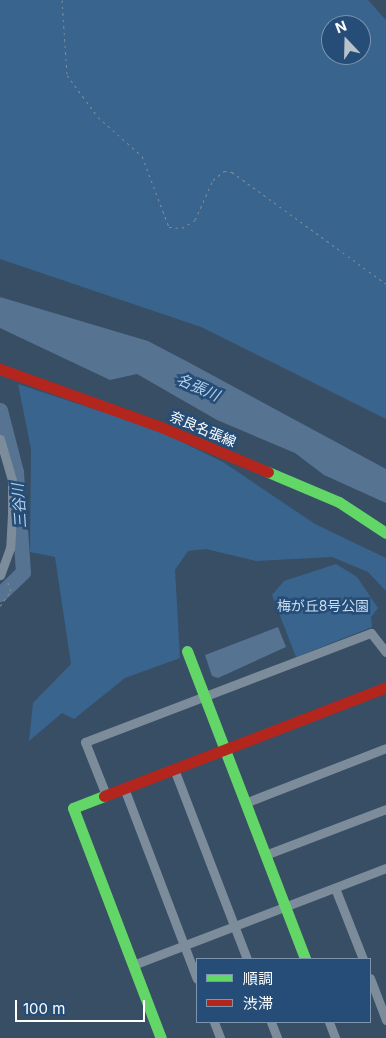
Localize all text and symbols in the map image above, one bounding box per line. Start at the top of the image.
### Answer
north arrow [321,15,371,65]
text: N [333,17,349,36]
water label: 名張川 [174,370,222,404]
street label: 奈良名張線 [168,408,238,450]
water label: 三谷川 [8,483,30,529]
park label: 梅が丘8号公園 [277,598,369,614]
legend [196,958,371,1023]
text: 順調 [243,969,273,988]
scale bar [18,990,148,1022]
text: 渋滞 [243,994,273,1013]
text: 100 m [23,999,65,1018]

